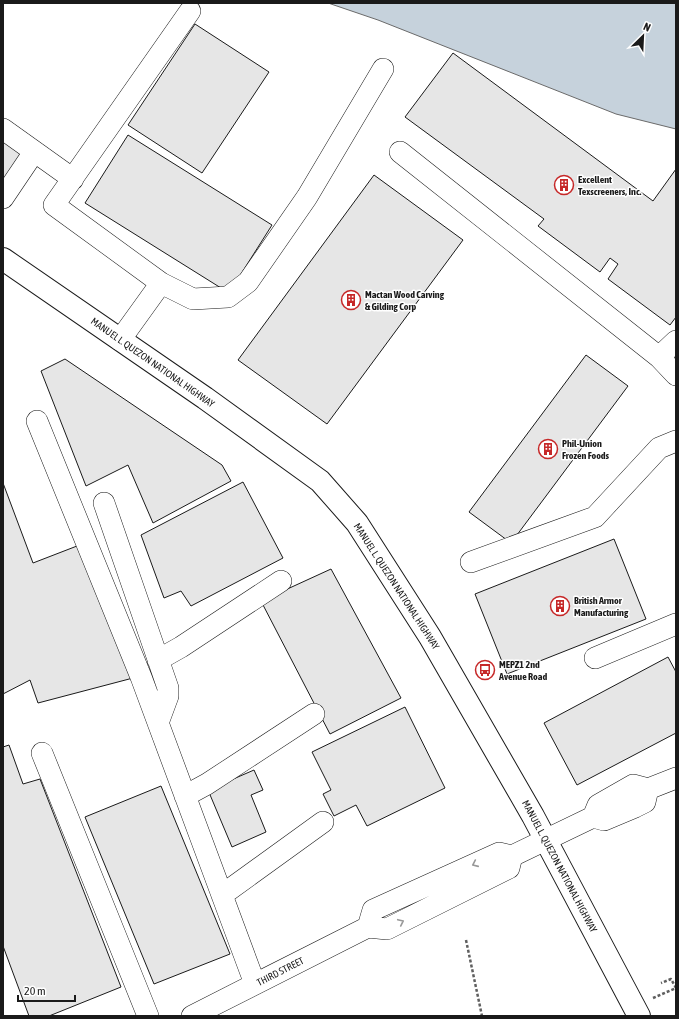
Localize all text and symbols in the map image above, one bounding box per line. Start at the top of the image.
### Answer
north arrow [623,16,663,56]
text: N [642,20,652,34]
building icon: Excellent Texscreeners, Inc. [553,174,575,196]
place label: Excellent Texscreeners, Inc. [578,174,642,197]
building icon: Mactan Wood Carving & Gilding Corp [340,289,362,311]
place label: Mactan Wood Carving & Gilding Corp [365,289,445,312]
street label: MANUEL L. QUEZON NATIONAL HIGHWAY [89,315,217,410]
building icon: Phil-Union Frozen Foods [537,438,559,460]
place label: Phil-Union Frozen Foods [562,438,610,461]
street label: MANUEL L. QUEZON NATIONAL HIGHWAY [352,521,442,652]
building icon: British Armor Manufacturing [549,595,571,617]
place label: British Armor Manufacturing [574,595,629,618]
bus stop icon: MEPZ1 2nd Avenue Road [474,659,496,681]
place label: MEPZ1 2nd Avenue Road [498,659,547,682]
street label: MANUEL L. QUEZON NATIONAL HIGHWAY [520,798,599,935]
one-way arrow [472,859,480,867]
one-way arrow [397,919,404,927]
street label: THIRD STREET [255,955,306,988]
scale bar [18,977,75,1003]
text: 20 m [24,984,46,998]

